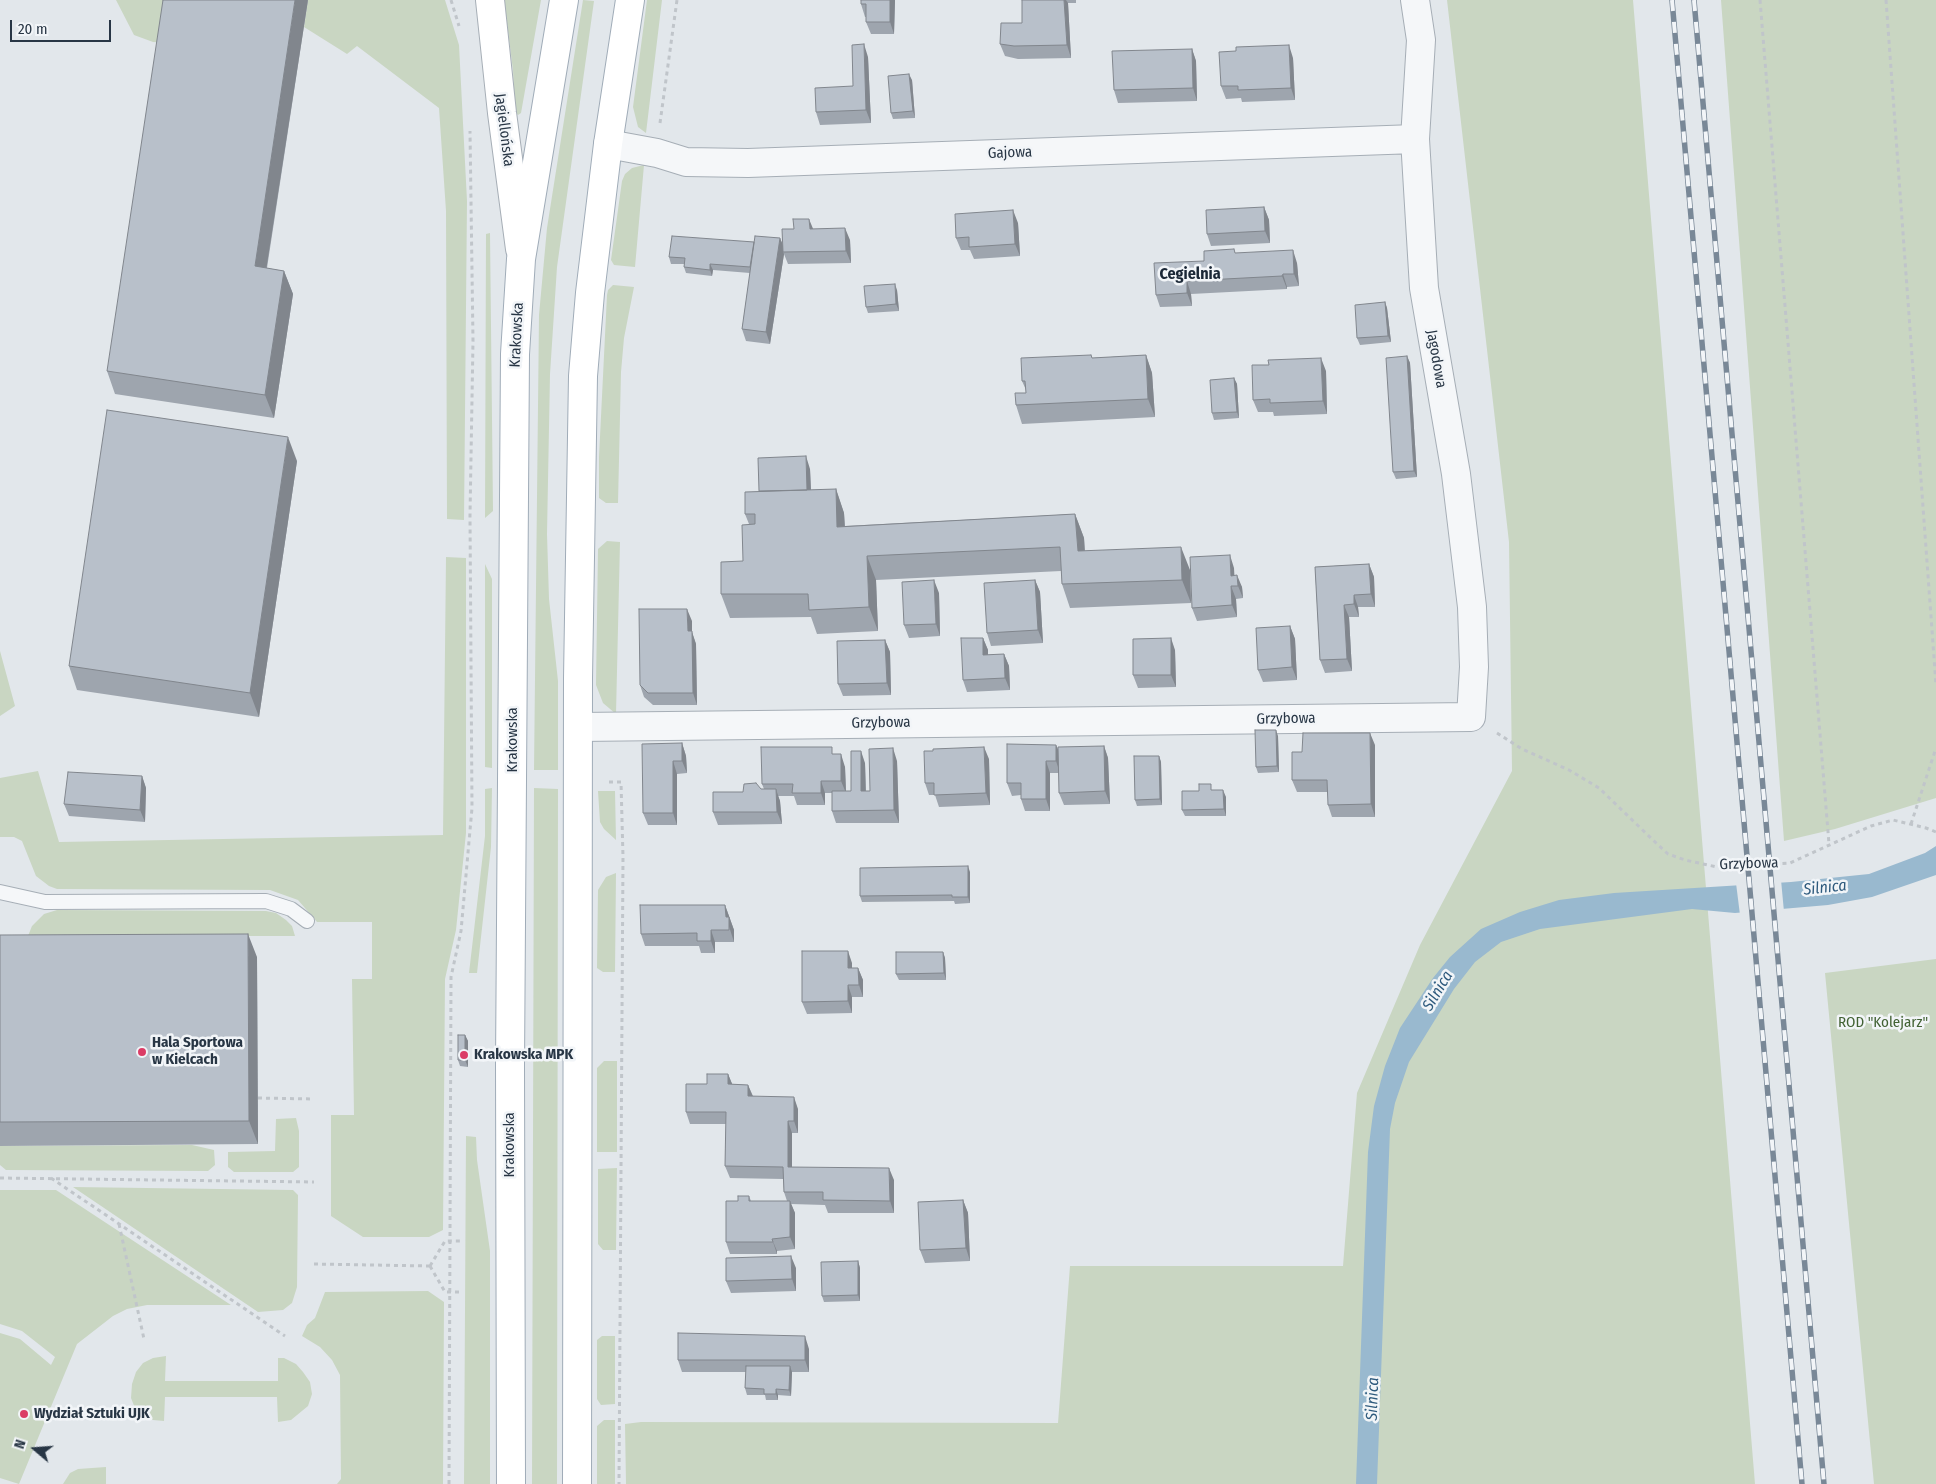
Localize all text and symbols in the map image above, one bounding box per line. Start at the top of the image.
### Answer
scale bar [12,10,114,42]
text: 20 m [18,20,48,38]
street label: Jagiellońska [491,92,517,168]
street label: Gajowa [987,143,1033,163]
district label: Cegielnia [1159,265,1221,285]
street label: Krakowska [506,302,528,368]
street label: Jagodowa [1422,328,1450,390]
street label: Krakowska [504,707,522,773]
street label: Grzybowa [1256,709,1316,729]
street label: Grzybowa [851,713,911,733]
street label: Grzybowa [1719,854,1779,874]
water label: Silnica [1802,876,1848,900]
water label: Silnica [1419,968,1457,1014]
park label: ROD "Kolejarz" [1838,1014,1928,1032]
place label: Hala Sportowa w Kielcach [152,1034,243,1069]
marker: Hala Sportowa w Kielcach [136,1046,148,1058]
place label: Krakowska MPK [474,1046,573,1064]
marker: Krakowska MPK [458,1049,470,1061]
street label: Krakowska [501,1112,519,1178]
water label: Silnica [1363,1377,1383,1421]
place label: Wydział Sztuki UJK [34,1405,150,1423]
marker: Wydział Sztuki UJK [18,1408,30,1420]
north arrow [10,1424,60,1474]
text: N [11,1438,30,1451]

